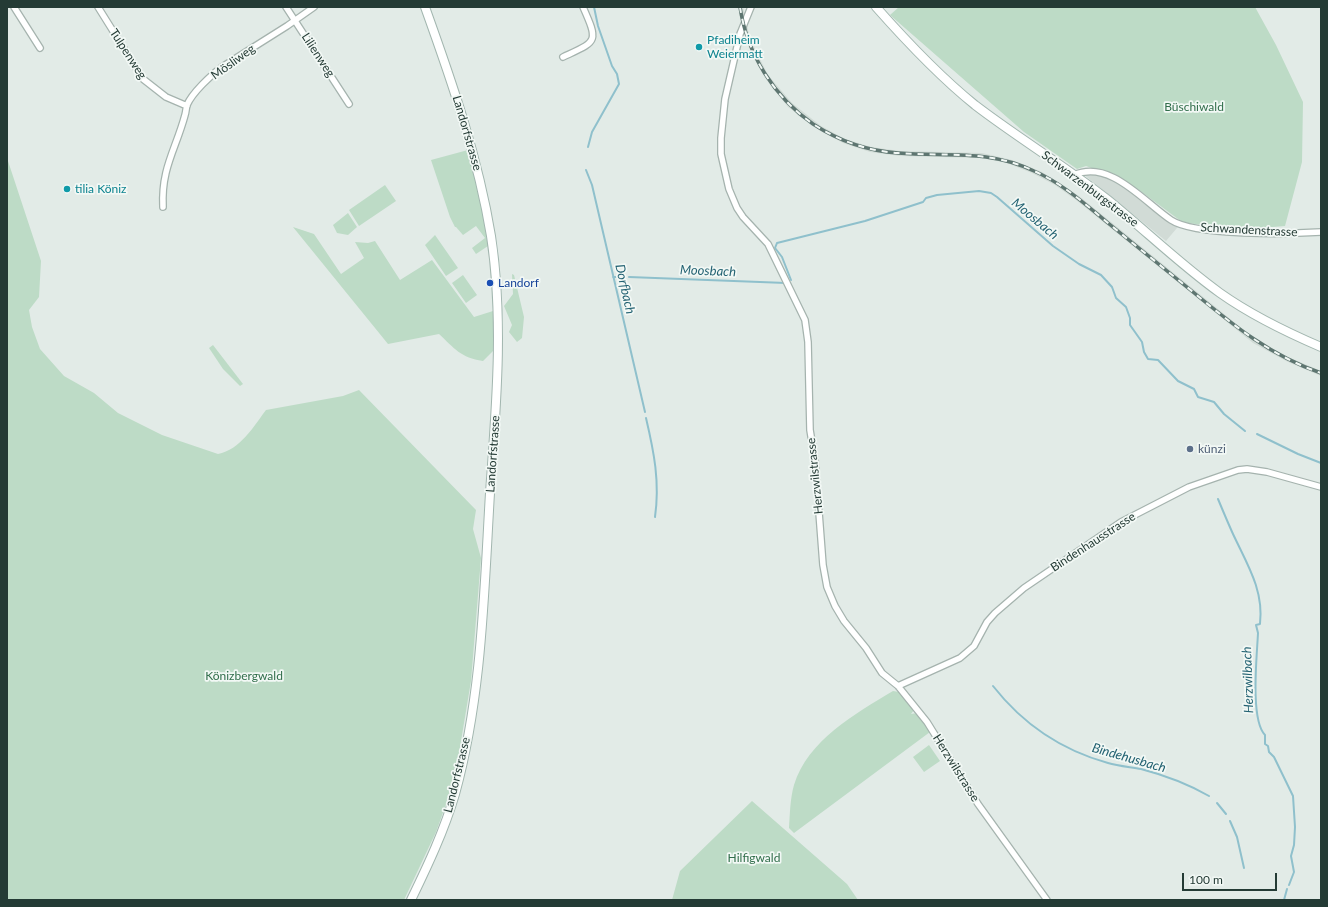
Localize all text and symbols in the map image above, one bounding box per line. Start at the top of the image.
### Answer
street label: Tulpenweg [106,26,150,82]
street label: Lilienweg [298,30,338,80]
place label: Pfadiheim Weiermatt [707,33,763,61]
street label: Mösliweg [208,41,258,83]
marker: Pfadiheim Weiermatt [694,42,704,52]
street label: Landorfstrasse [449,94,485,172]
park label: Büschiwald [1164,100,1224,114]
street label: Schwarzenburgstrasse [1039,148,1141,230]
place label: tilia Köniz [75,182,126,196]
marker: tilia Köniz [62,184,72,194]
water label: Moosbach [1009,195,1061,243]
street label: Schwandenstrasse [1200,220,1298,240]
water label: Dorfbach [612,262,638,316]
water label: Moosbach [680,262,736,280]
place label: Landorf [498,276,539,290]
marker: Landorf [485,278,495,288]
street label: Landorfstrasse [483,415,503,493]
street label: Herzwilstrasse [804,437,826,515]
place label: künzi [1198,442,1226,456]
marker: künzi [1185,444,1195,454]
street label: Bindenhausstrasse [1048,509,1138,575]
water label: Herzwilbach [1239,646,1257,714]
park label: Könizbergwald [205,669,283,683]
street label: Herzwilstrasse [930,732,982,804]
street label: Landorfstrasse [441,736,473,814]
water label: Bindehusbach [1090,740,1168,776]
park label: Hilfigwald [728,851,780,865]
scale bar [1184,865,1279,891]
text: 100 m [1189,872,1223,887]

